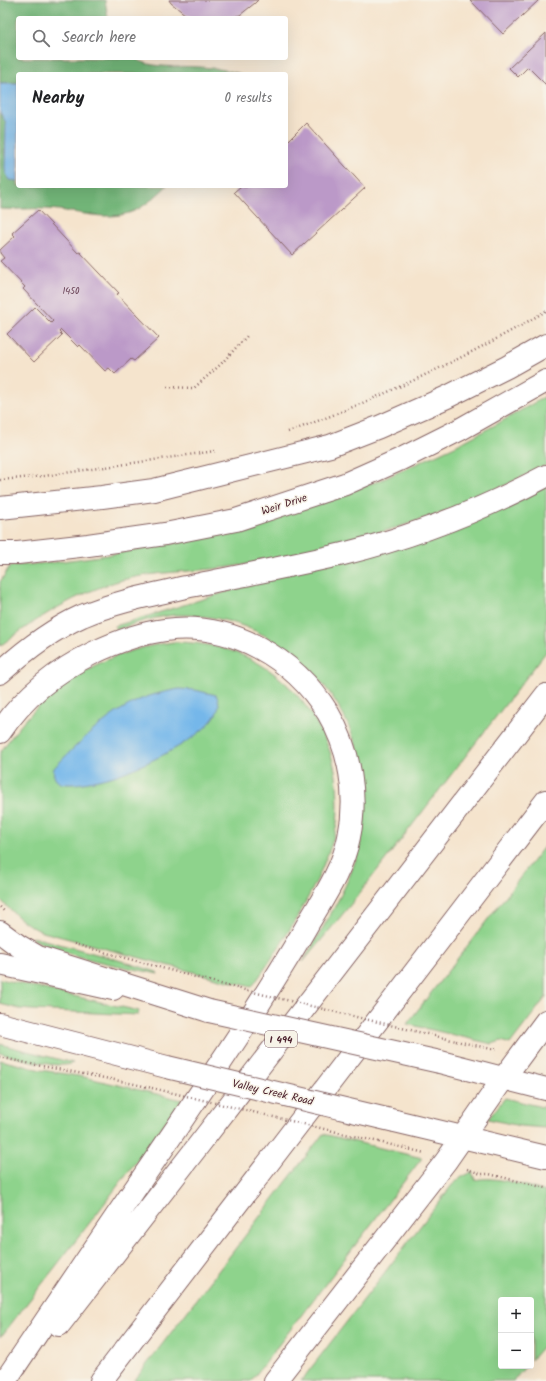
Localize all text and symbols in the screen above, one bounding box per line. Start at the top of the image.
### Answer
search box [16,16,288,60]
text: Search here [62,26,136,50]
icon: search [30,27,52,49]
text: Nearby [32,85,84,112]
text: 0 results [225,88,272,109]
house number: 1450 [62,284,80,299]
street label: Weir Drive [259,489,310,521]
road number: I 494 [265,1031,297,1047]
street label: Valley Creek Road [230,1075,316,1111]
map controls [498,1297,534,1369]
button: + [498,1297,534,1333]
button: − [498,1333,534,1369]

